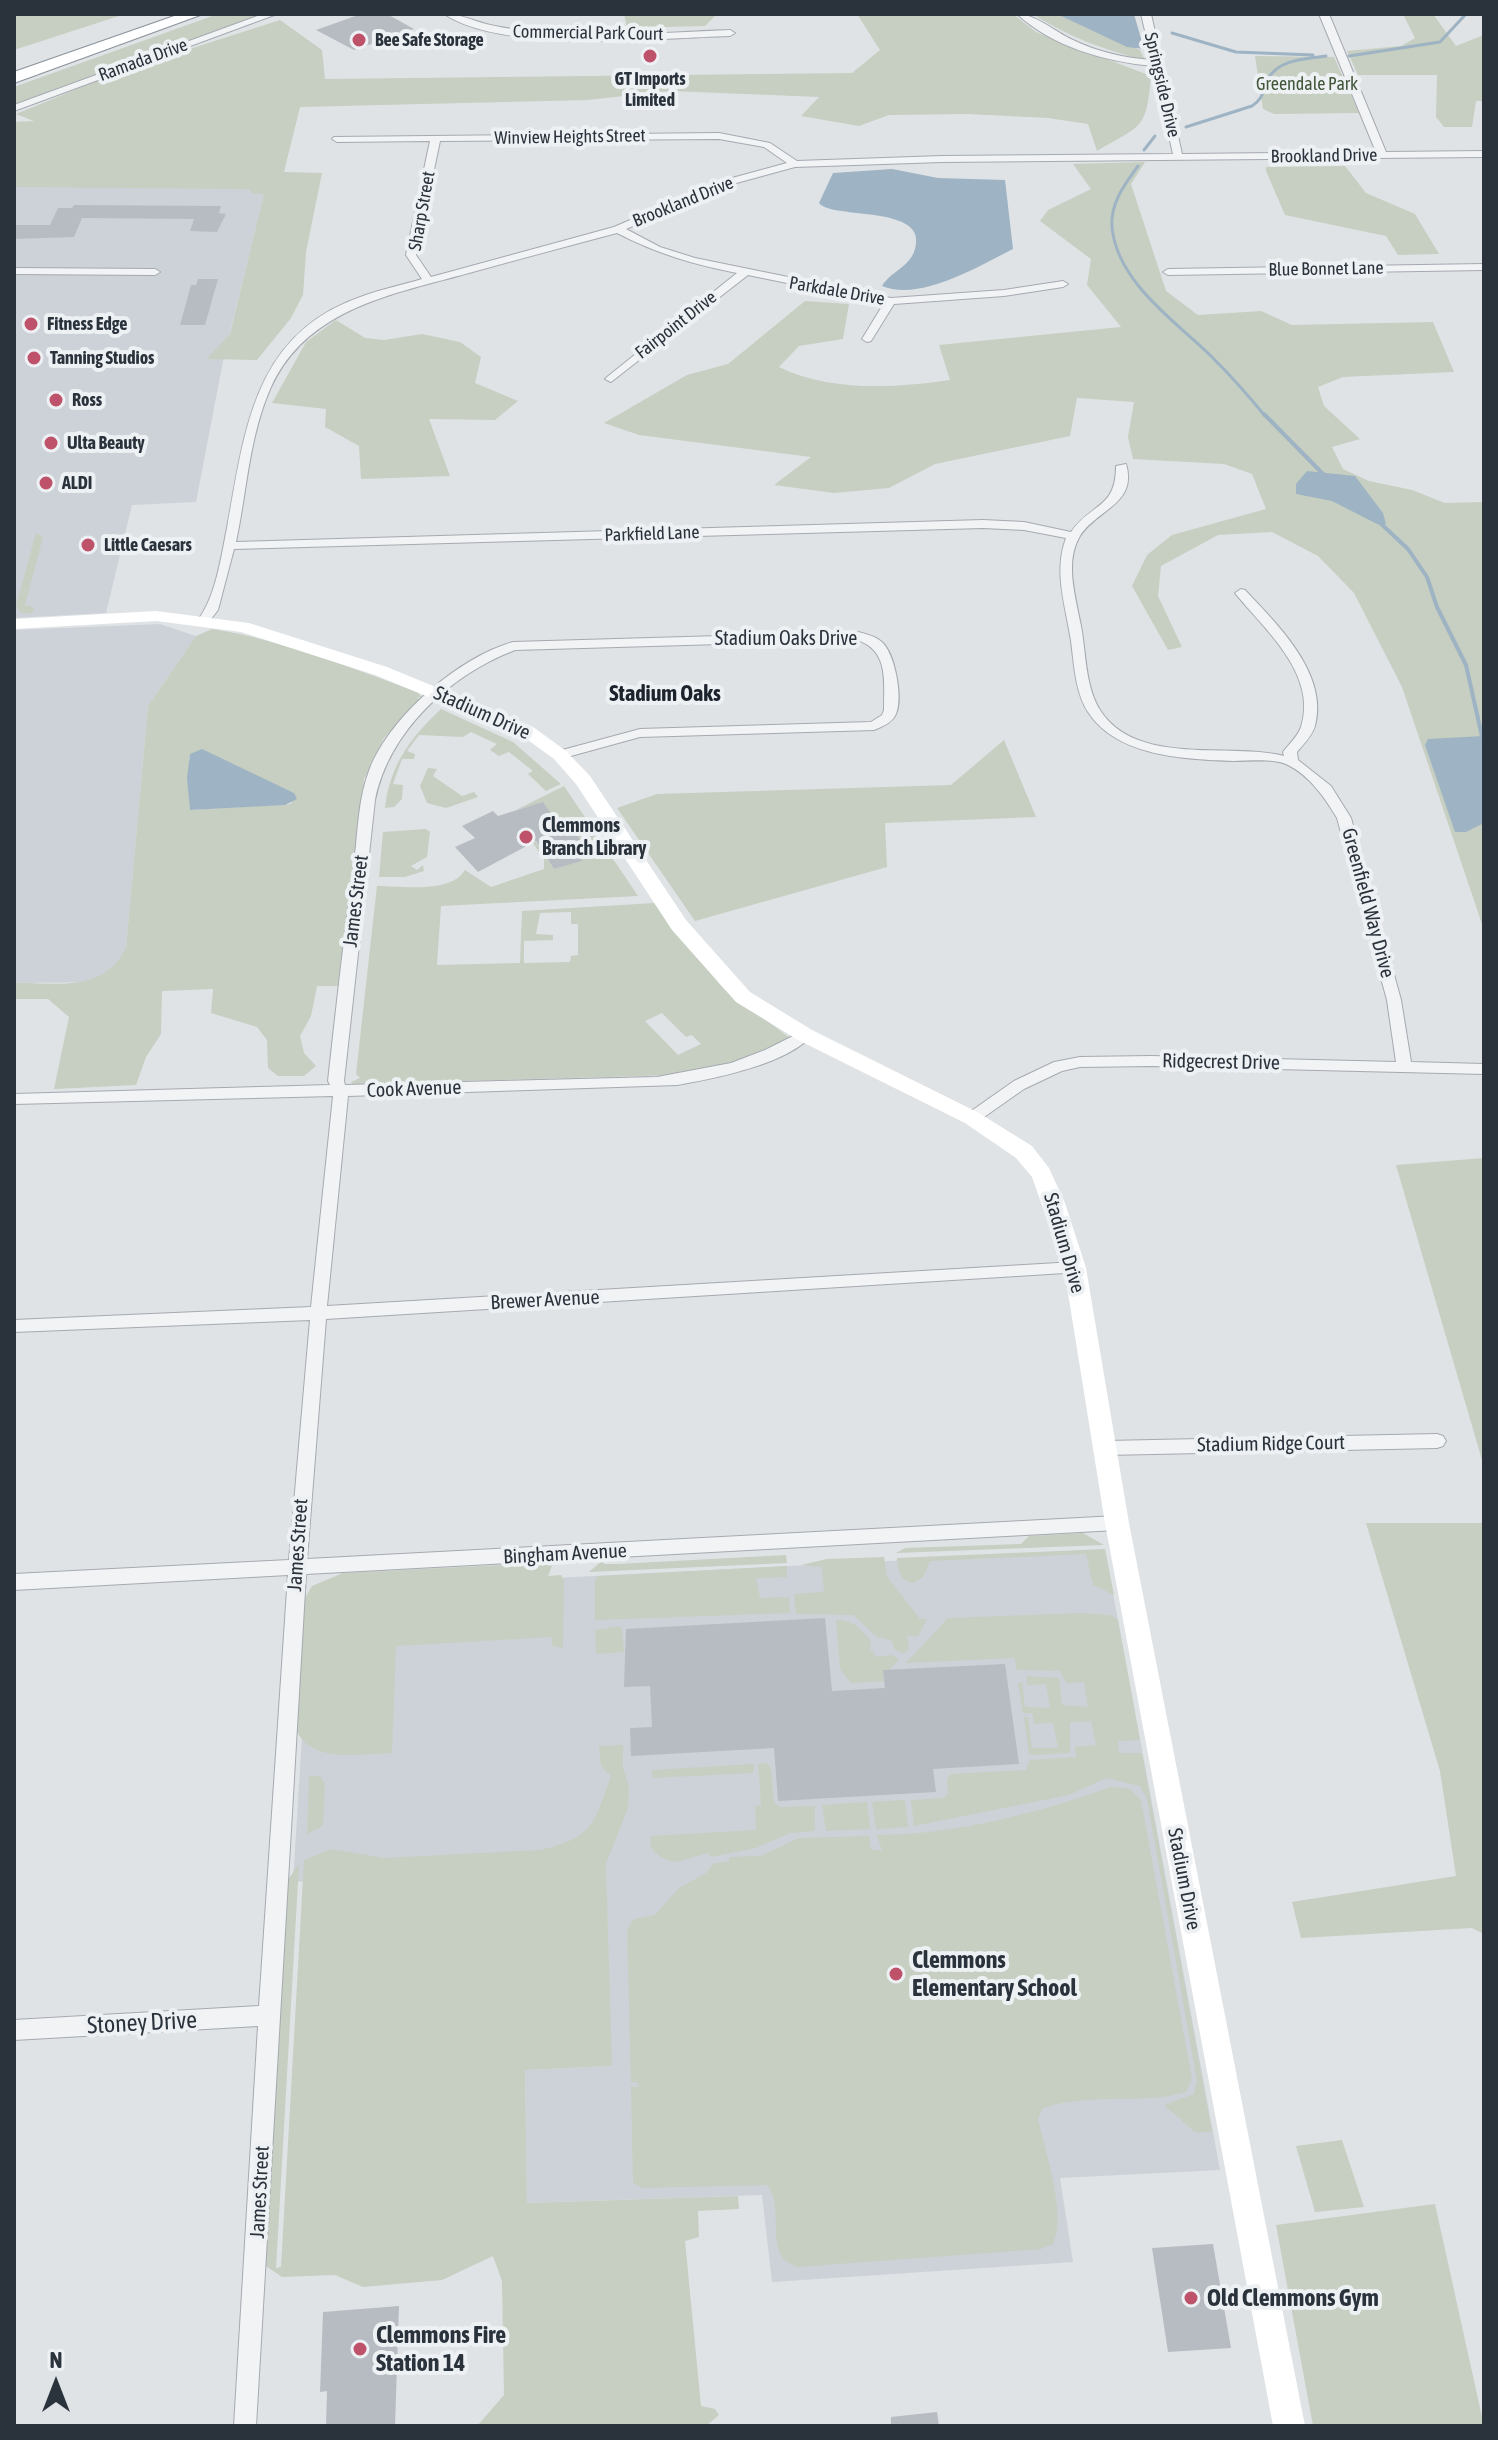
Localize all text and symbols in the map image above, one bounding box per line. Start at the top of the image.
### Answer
street label: Commercial Park Court [513,21,663,45]
place label: Bee Safe Storage [375,29,484,51]
marker: Bee Safe Storage [350,31,368,49]
street label: Springside Drive [1139,31,1185,139]
street label: Ramada Drive [96,34,190,86]
marker: GT Imports Limited [641,47,659,65]
place label: GT Imports Limited [614,68,686,110]
park label: Greendale Park [1256,73,1358,95]
street label: Winview Heights Street [494,125,646,149]
street label: Brookland Drive [1271,144,1377,168]
street label: Sharp Street [404,170,440,252]
street label: Brookland Drive [630,172,736,232]
street label: Blue Bonnet Lane [1268,257,1384,281]
street label: Parkdale Drive [787,272,887,310]
street label: Fairpoint Drive [631,287,721,363]
place label: Fitness Edge [47,313,127,335]
marker: Fitness Edge [22,315,40,333]
place label: Tanning Studios [50,347,154,369]
marker: Tanning Studios [25,349,43,367]
place label: Ross [72,389,102,411]
marker: Ross [47,391,65,409]
place label: Ulta Beauty [67,432,145,454]
marker: Ulta Beauty [42,434,60,452]
place label: ALDI [62,472,92,494]
marker: ALDI [37,474,55,492]
street label: Parkfield Lane [604,522,700,546]
place label: Little Caesars [104,534,192,556]
marker: Little Caesars [79,536,97,554]
street label: Stadium Oaks Drive [715,627,857,651]
street label: Stadium Drive [430,681,534,745]
district label: Stadium Oaks [609,681,721,707]
place label: Clemmons Branch Library [542,814,647,861]
street label: Greenfield Way Drive [1337,826,1399,980]
marker: Clemmons Branch Library [517,828,535,846]
street label: James Street [338,853,374,949]
street label: Ridgecrest Drive [1162,1049,1280,1075]
street label: Cook Avenue [366,1075,462,1103]
street label: Stadium Drive [1038,1190,1090,1296]
street label: Brewer Avenue [490,1285,600,1315]
street label: Stadium Ridge Court [1197,1431,1345,1457]
street label: James Street [283,1498,313,1592]
street label: Bingham Avenue [503,1539,627,1569]
street label: Stadium Drive [1162,1826,1206,1932]
place label: Clemmons Elementary School [912,1946,1077,2002]
marker: Clemmons Elementary School [887,1965,905,1983]
street label: Stoney Drive [86,2006,198,2040]
street label: James Street [246,2145,274,2239]
place label: Old Clemmons Gym [1207,2284,1379,2312]
marker: Old Clemmons Gym [1182,2289,1200,2307]
place label: Clemmons Fire Station 14 [376,2321,506,2377]
marker: Clemmons Fire Station 14 [351,2340,369,2358]
north arrow [16,2344,96,2424]
text: N [50,2347,62,2373]

